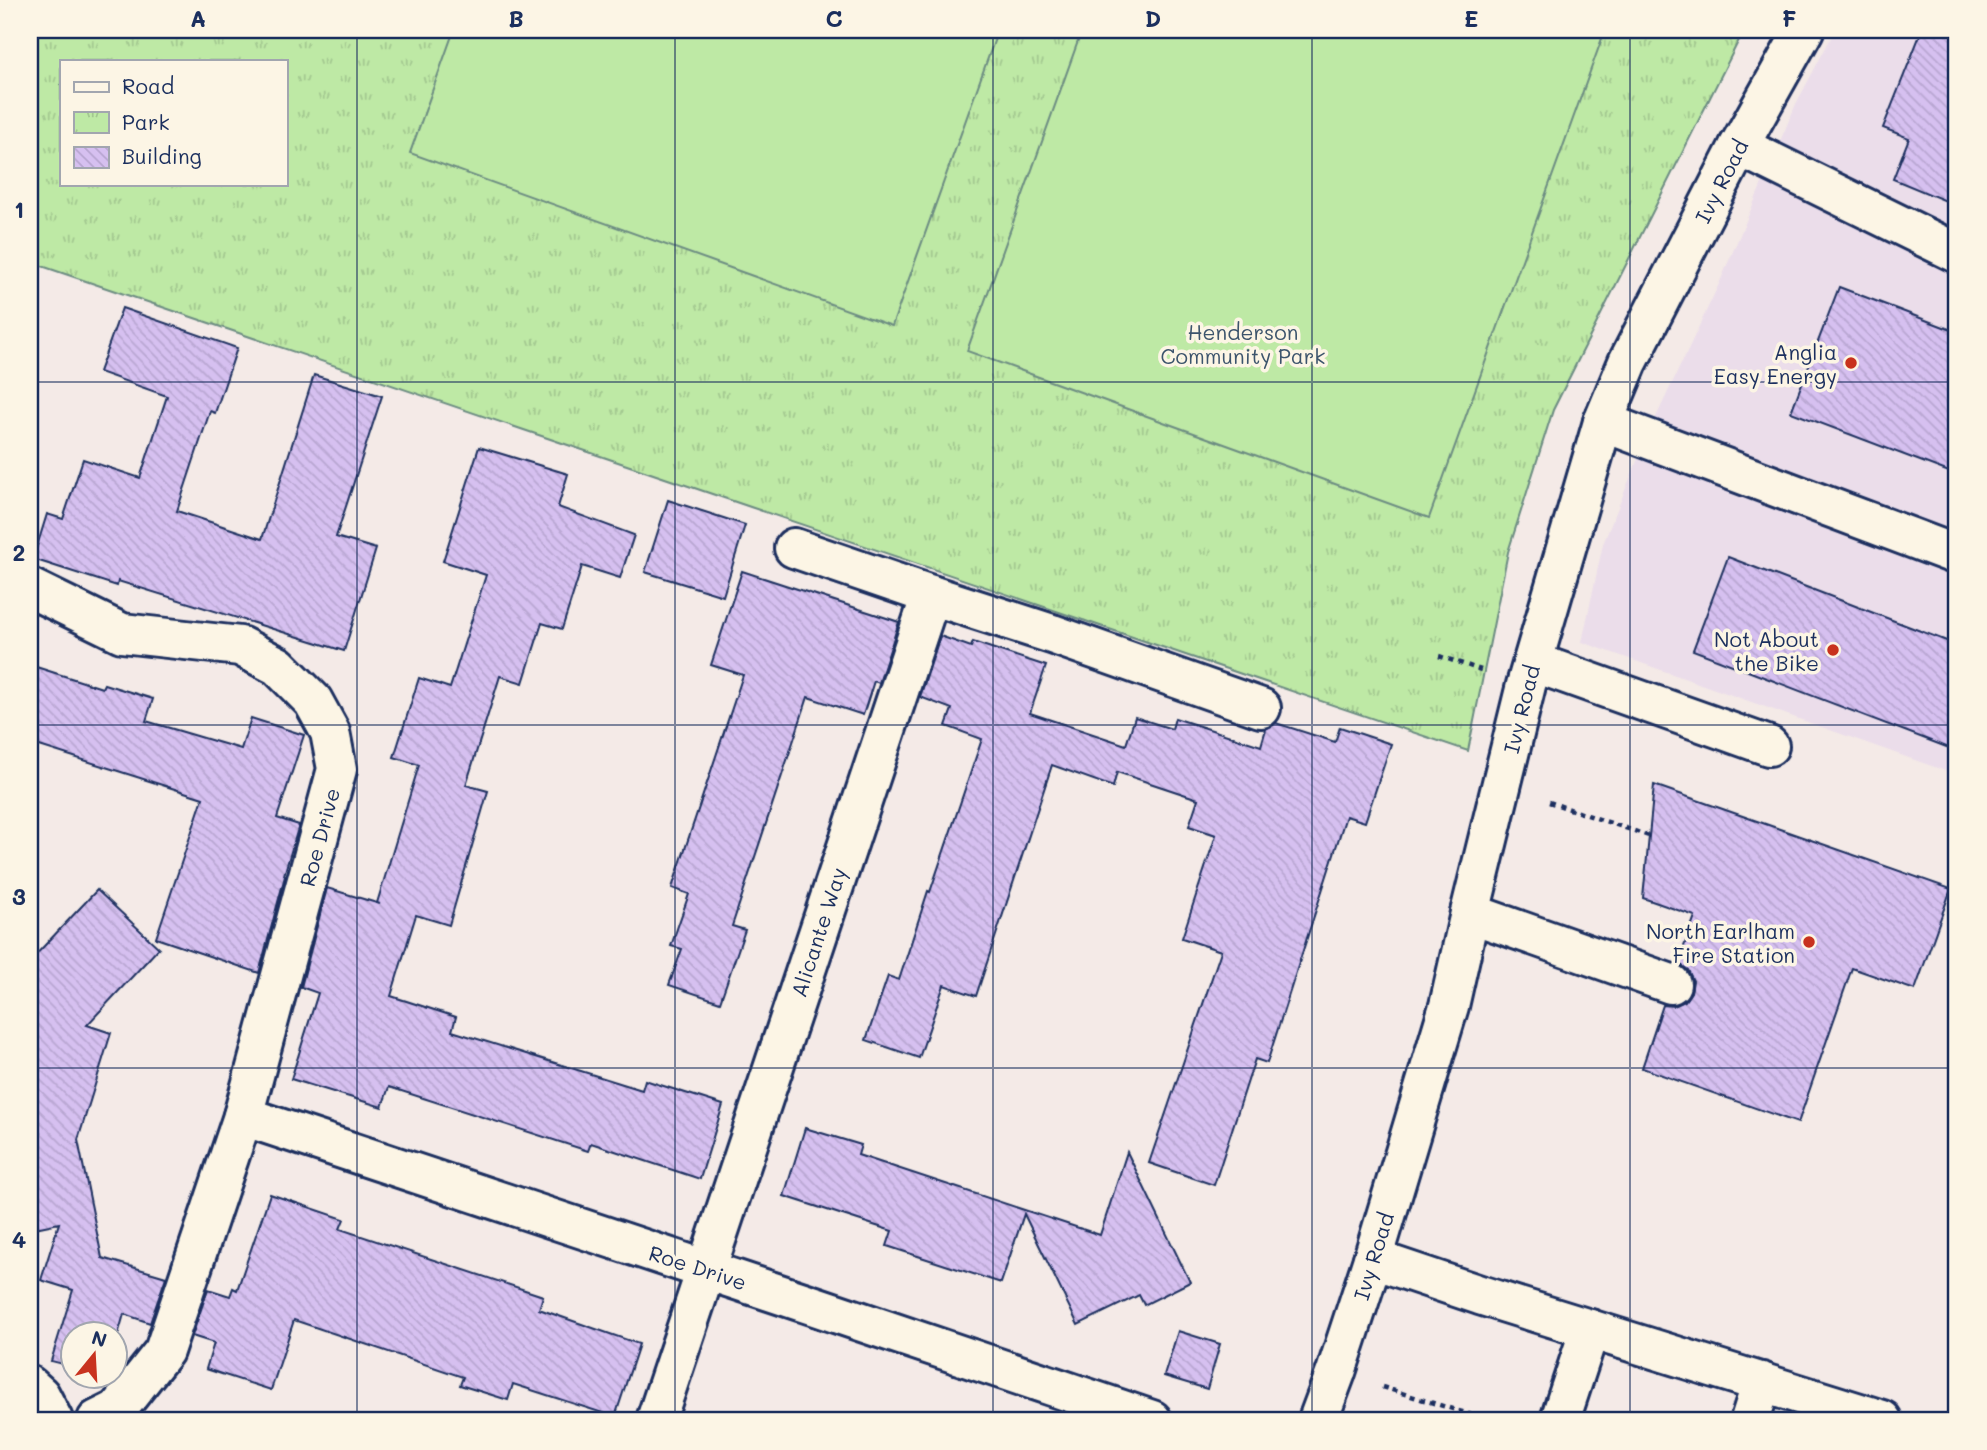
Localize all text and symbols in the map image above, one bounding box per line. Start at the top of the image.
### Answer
text: A [190,3,206,33]
text: B [508,3,524,33]
text: C [825,3,843,33]
text: D [1145,3,1161,33]
text: E [1464,3,1478,33]
text: F [1782,3,1796,33]
legend [60,60,287,186]
text: Road [122,72,174,99]
text: Park [122,108,170,135]
street label: Ivy Road [1688,135,1754,227]
text: Building [122,142,202,169]
text: 1 [14,194,24,224]
park label: Henderson Community Park [1161,318,1326,369]
place label: Anglia Easy Energy [1714,338,1837,389]
marker: Anglia Easy Energy [1843,355,1859,371]
text: 2 [13,537,25,567]
place label: Not About the Bike [1714,625,1819,676]
marker: Not About the Bike [1825,642,1841,658]
street label: Ivy Road [1497,662,1545,756]
street label: Roe Drive [293,785,345,889]
street label: Alicante Way [784,864,852,1000]
text: 3 [12,881,26,911]
place label: North Earlham Fire Station [1646,917,1795,968]
marker: North Earlham Fire Station [1801,934,1817,950]
street label: Ivy Road [1347,1209,1399,1303]
text: 4 [12,1224,26,1254]
street label: Roe Drive [646,1239,750,1295]
north arrow [60,1320,130,1390]
text: N [89,1324,110,1352]

